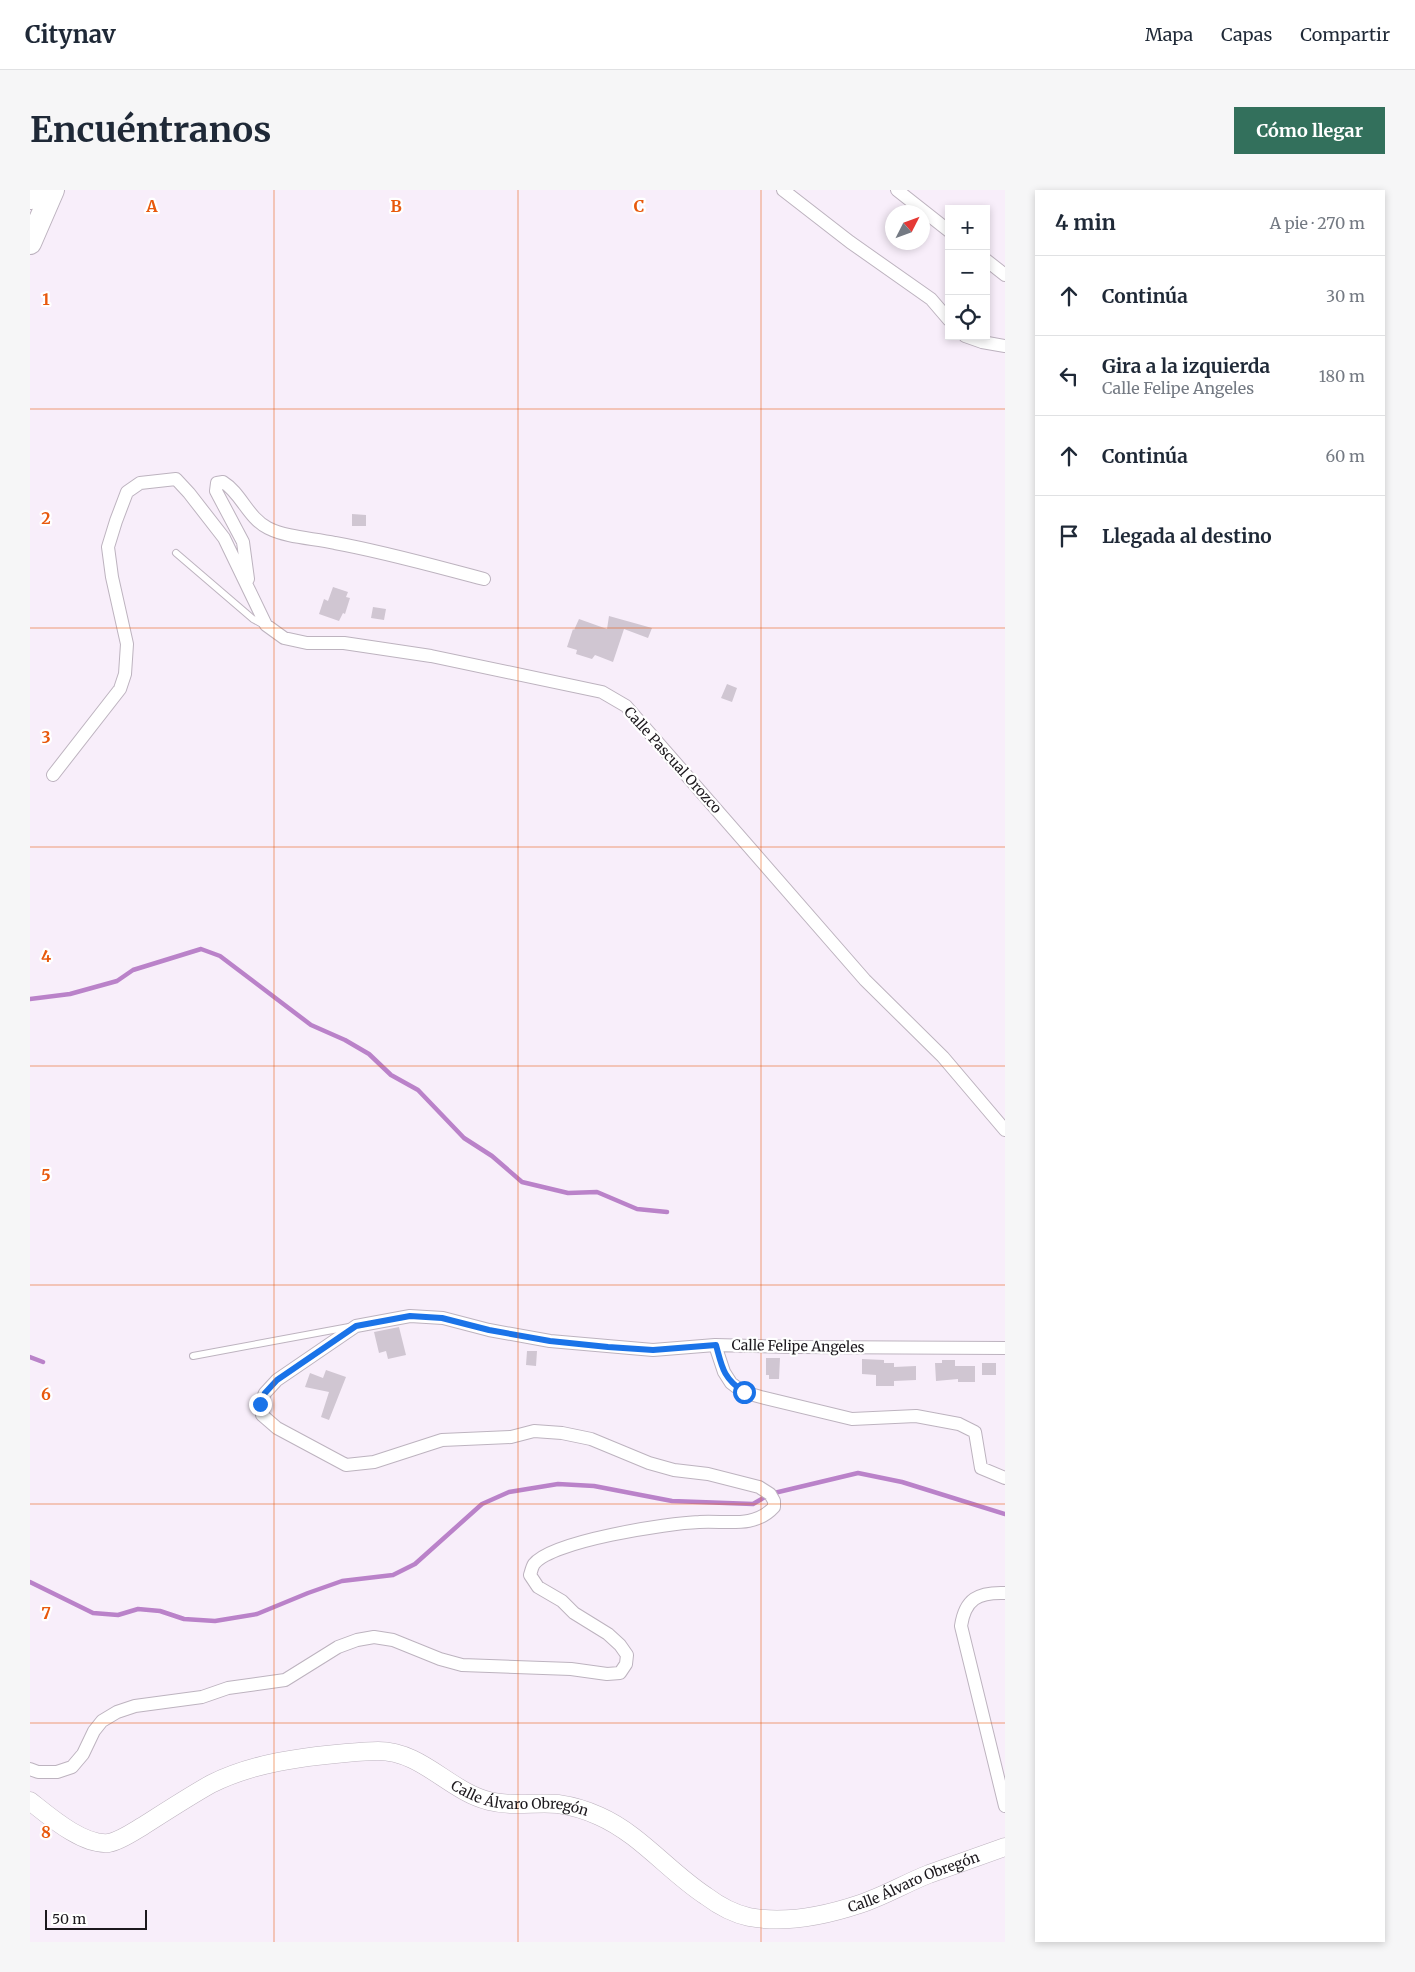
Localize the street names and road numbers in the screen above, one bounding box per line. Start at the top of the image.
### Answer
street label: Calle Pascual Orozco [620,703,726,817]
street label: Calle Felipe Angeles [731,1336,865,1356]
street label: Calle Álvaro Obregón [448,1776,591,1820]
street label: Calle Álvaro Obregón [845,1848,982,1916]

